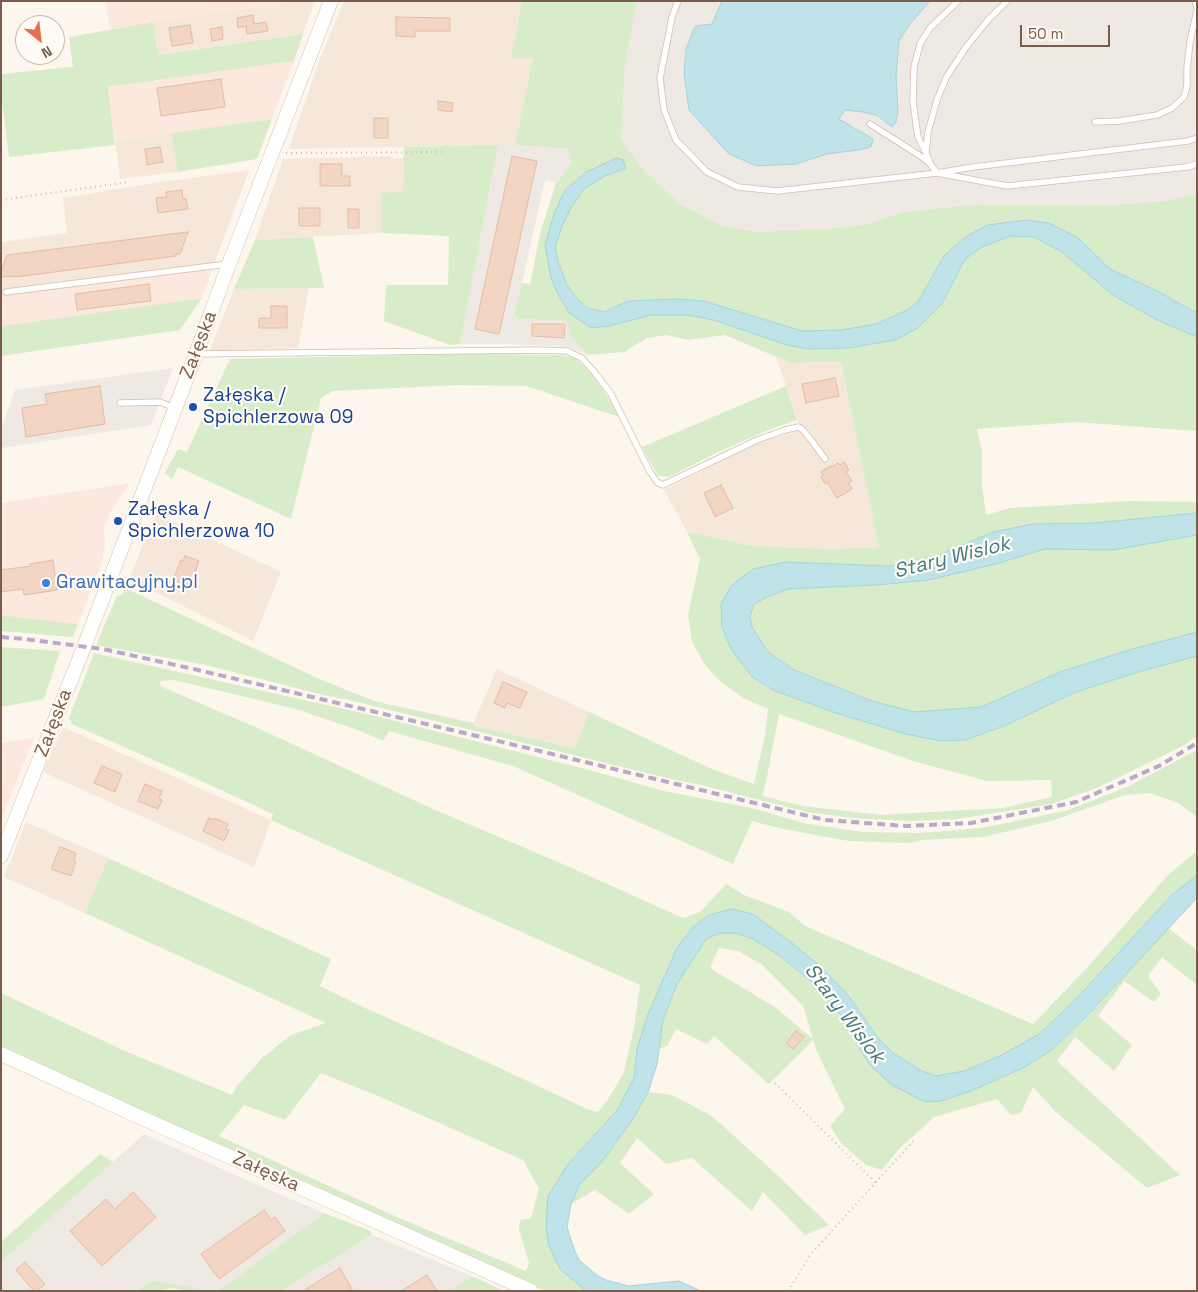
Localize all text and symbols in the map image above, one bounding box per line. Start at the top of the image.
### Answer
north arrow [15,15,65,65]
scale bar [1023,15,1113,47]
text: 50 m [1028,24,1063,43]
text: N [38,42,55,62]
street label: Załęska [176,308,222,382]
place label: Załęska / Spichlerzowa 09 [203,385,353,429]
marker: Załęska / Spichlerzowa 09 [187,401,199,413]
place label: Załęska / Spichlerzowa 10 [128,499,275,543]
marker: Załęska / Spichlerzowa 10 [112,515,124,527]
water label: Stary Wislok [891,532,1013,584]
place label: Grawitacyjny.pl [56,572,198,594]
marker: Grawitacyjny.pl [40,577,52,589]
street label: Załęska [31,686,77,760]
water label: Stary Wislok [799,959,889,1069]
street label: Załęska [229,1147,303,1197]

